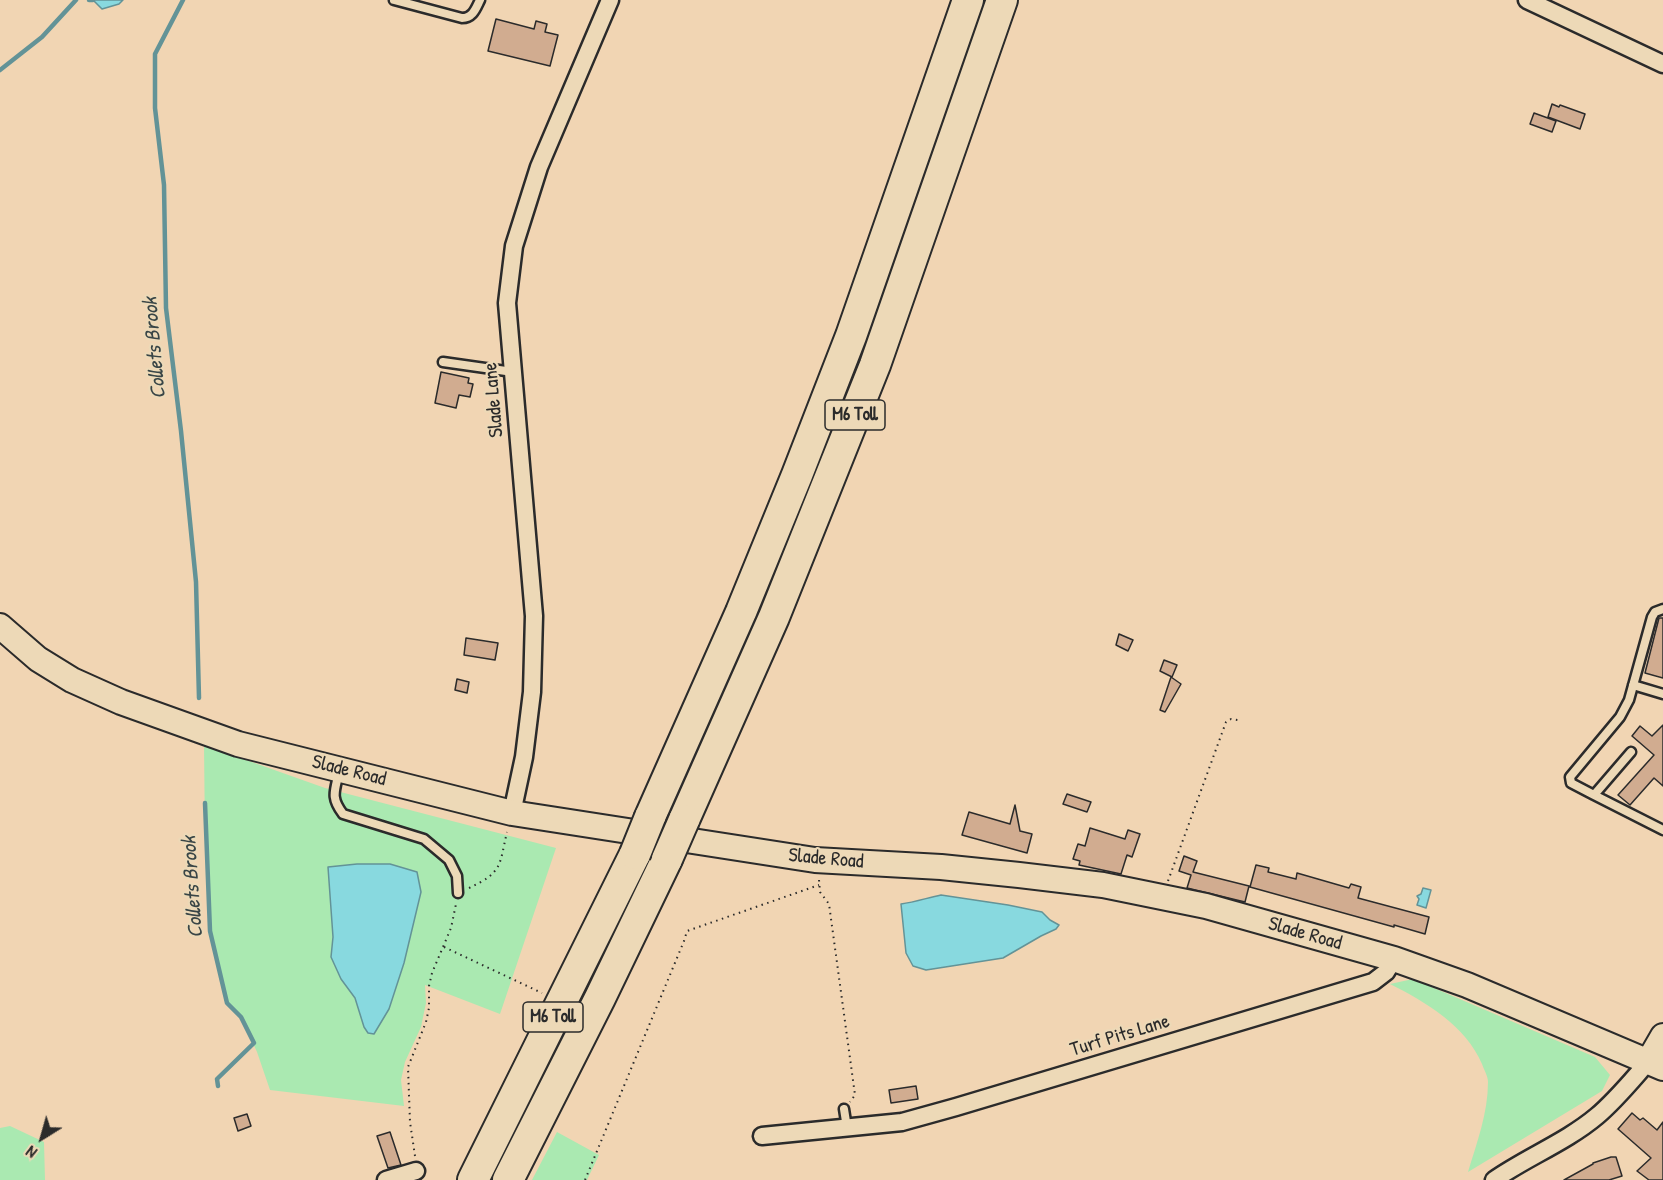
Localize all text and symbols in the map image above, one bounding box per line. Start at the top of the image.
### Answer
water label: Collets Brook [138,296,172,400]
street label: Slade Lane [479,362,509,438]
road number: M6 Toll [825,400,885,430]
street label: Slade Road [309,750,389,792]
water label: Collets Brook [177,835,209,939]
street label: Slade Road [787,844,865,874]
street label: Slade Road [1265,912,1345,956]
road number: M6 Toll [523,1002,583,1032]
street label: Turf Pits Lane [1068,1010,1172,1062]
north arrow [12,1108,72,1168]
text: N [21,1141,41,1164]

